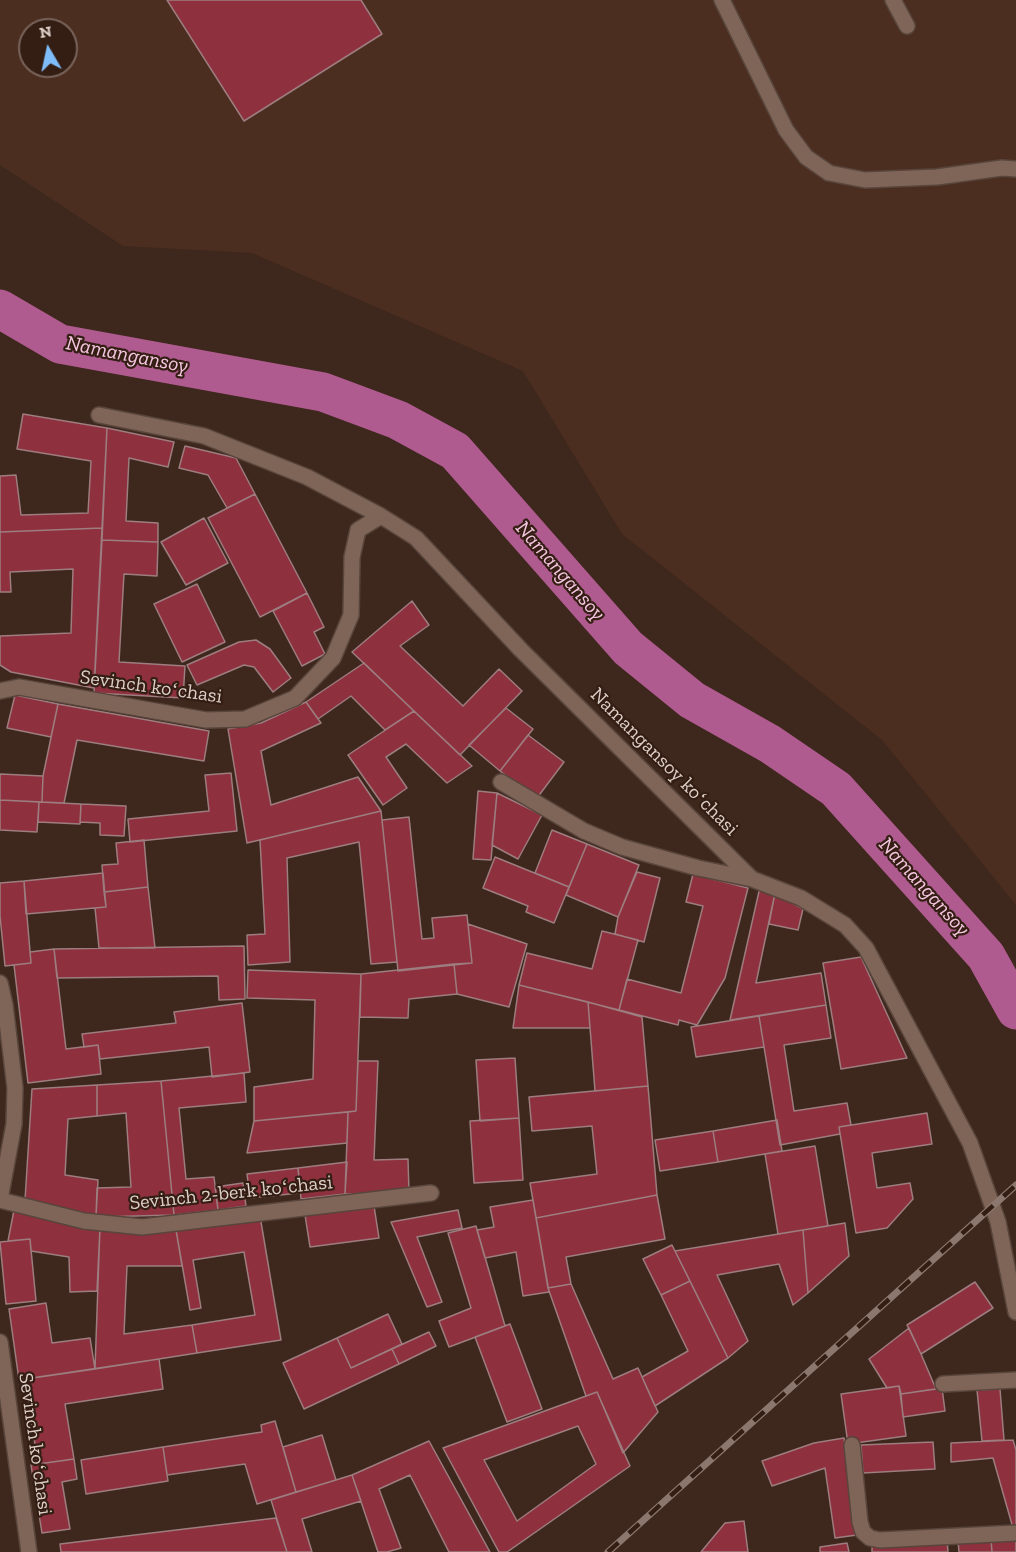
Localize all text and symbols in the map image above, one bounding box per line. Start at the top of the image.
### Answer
north arrow [18,18,78,78]
text: N [38,21,53,42]
water label: Namangansoy [64,331,190,379]
water label: Namangansoy [510,516,610,626]
street label: Sevinch koʻchasi [78,665,224,709]
street label: Namangansoy koʻchasi [585,683,743,841]
water label: Namangansoy [873,832,975,942]
street label: Sevinch 2-berk koʻchasi [128,1170,334,1216]
street label: Sevinch koʻchasi [13,1371,57,1517]

